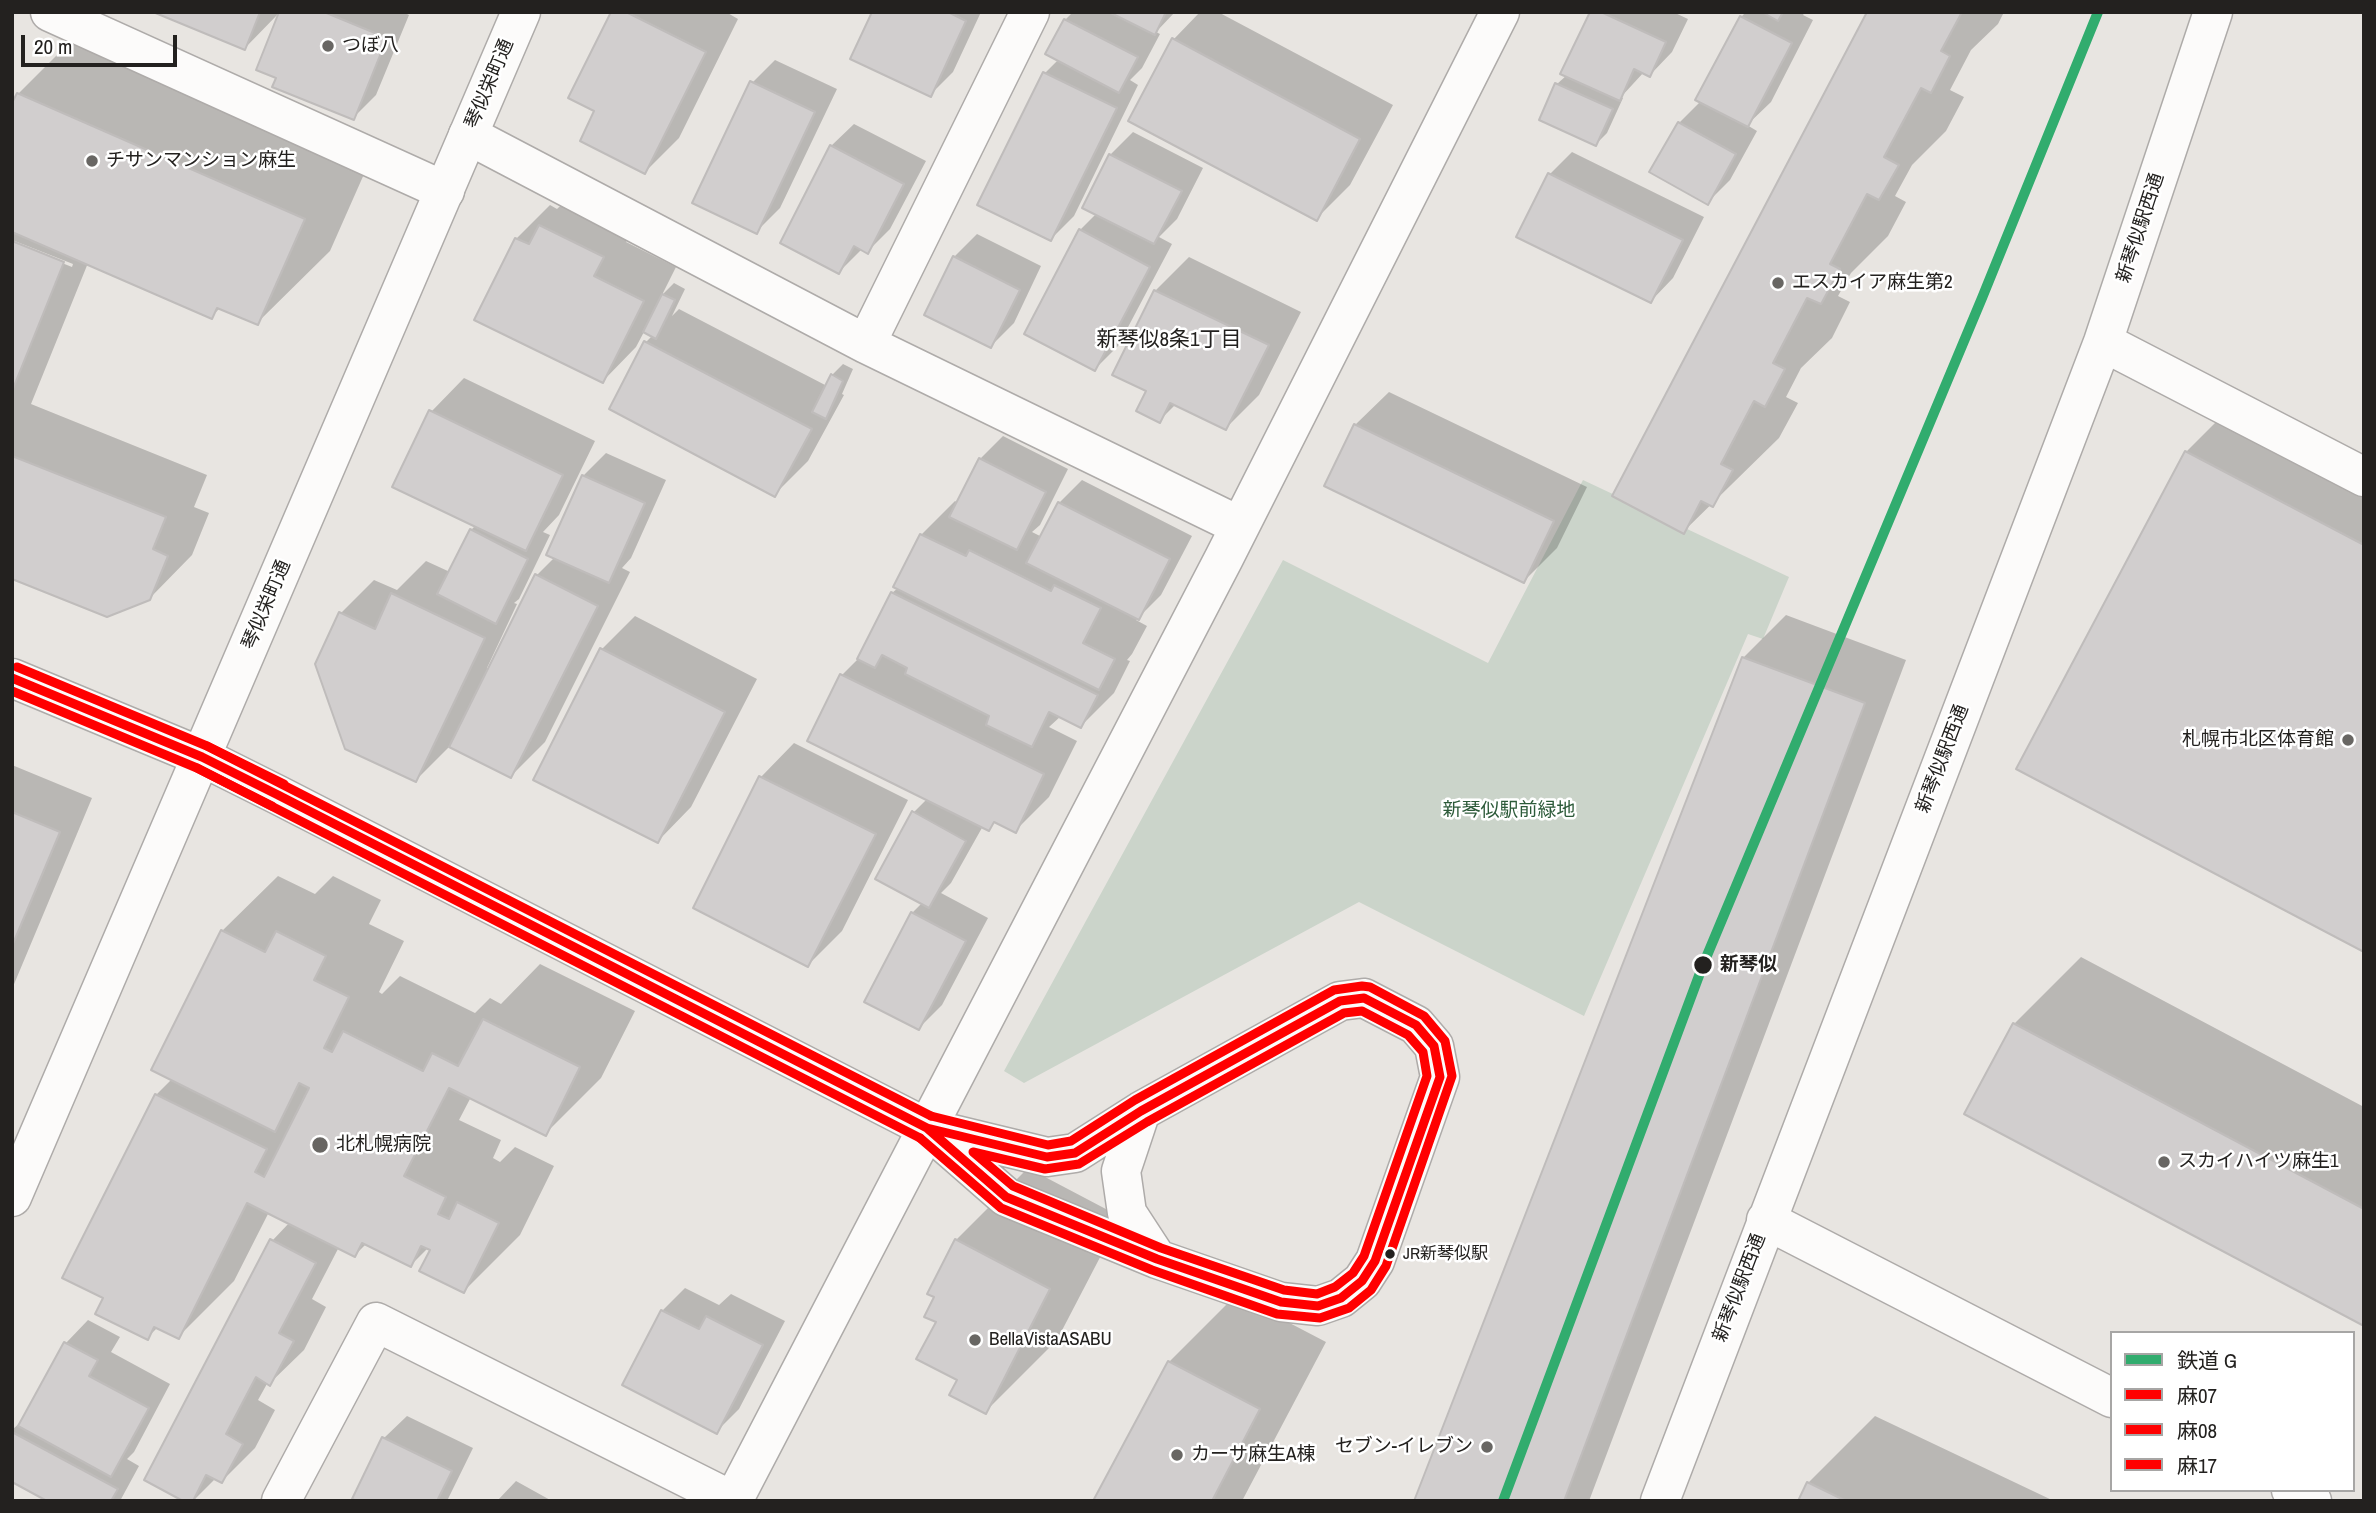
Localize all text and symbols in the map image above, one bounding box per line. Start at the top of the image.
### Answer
scale bar [24,21,180,65]
text: 20 m [34,32,72,61]
place label: つぼ八 [342,35,399,57]
street label: 琴似栄町通 [461,36,519,132]
marker: つぼ八 [320,38,336,54]
place label: チサンマンション麻生 [106,150,296,172]
marker: チサンマンション麻生 [84,153,100,169]
street label: 新琴似駅西通 [2113,170,2169,286]
place label: エスカイア麻生第2 [1792,272,1953,294]
marker: エスカイア麻生第2 [1770,275,1786,291]
district label: 新琴似8条1丁目 [1096,327,1242,353]
street label: 琴似栄町通 [238,557,296,653]
street label: 新琴似駅西通 [1912,702,1974,816]
place label: 札幌市北区体育館 [2182,729,2334,751]
marker: 札幌市北区体育館 [2340,732,2356,748]
park label: 新琴似駅前緑地 [1443,800,1575,822]
marker: 新琴似 [1692,954,1714,976]
place label: 新琴似 [1720,954,1777,976]
place label: 北札幌病院 [336,1134,431,1156]
marker: 北札幌病院 [310,1135,330,1155]
place label: スカイハイツ麻生1 [2178,1151,2339,1173]
marker: スカイハイツ麻生1 [2156,1154,2172,1170]
street label: 新琴似駅西通 [1709,1231,1771,1345]
place label: JR新琴似駅 [1403,1244,1488,1264]
marker: JR新琴似駅 [1383,1247,1397,1261]
place label: BellaVistaASABU [989,1329,1112,1351]
legend [2110,1331,2355,1492]
marker: BellaVistaASABU [967,1332,983,1348]
text: 鉄道 G [2177,1346,2237,1375]
text: 麻07 [2177,1381,2217,1410]
text: 麻08 [2177,1416,2217,1445]
place label: セブン-イレブン [1335,1436,1473,1458]
marker: セブン-イレブン [1479,1439,1495,1455]
place label: カーサ麻生A棟 [1191,1444,1315,1466]
marker: カーサ麻生A棟 [1169,1447,1185,1463]
text: 麻17 [2177,1451,2217,1480]

